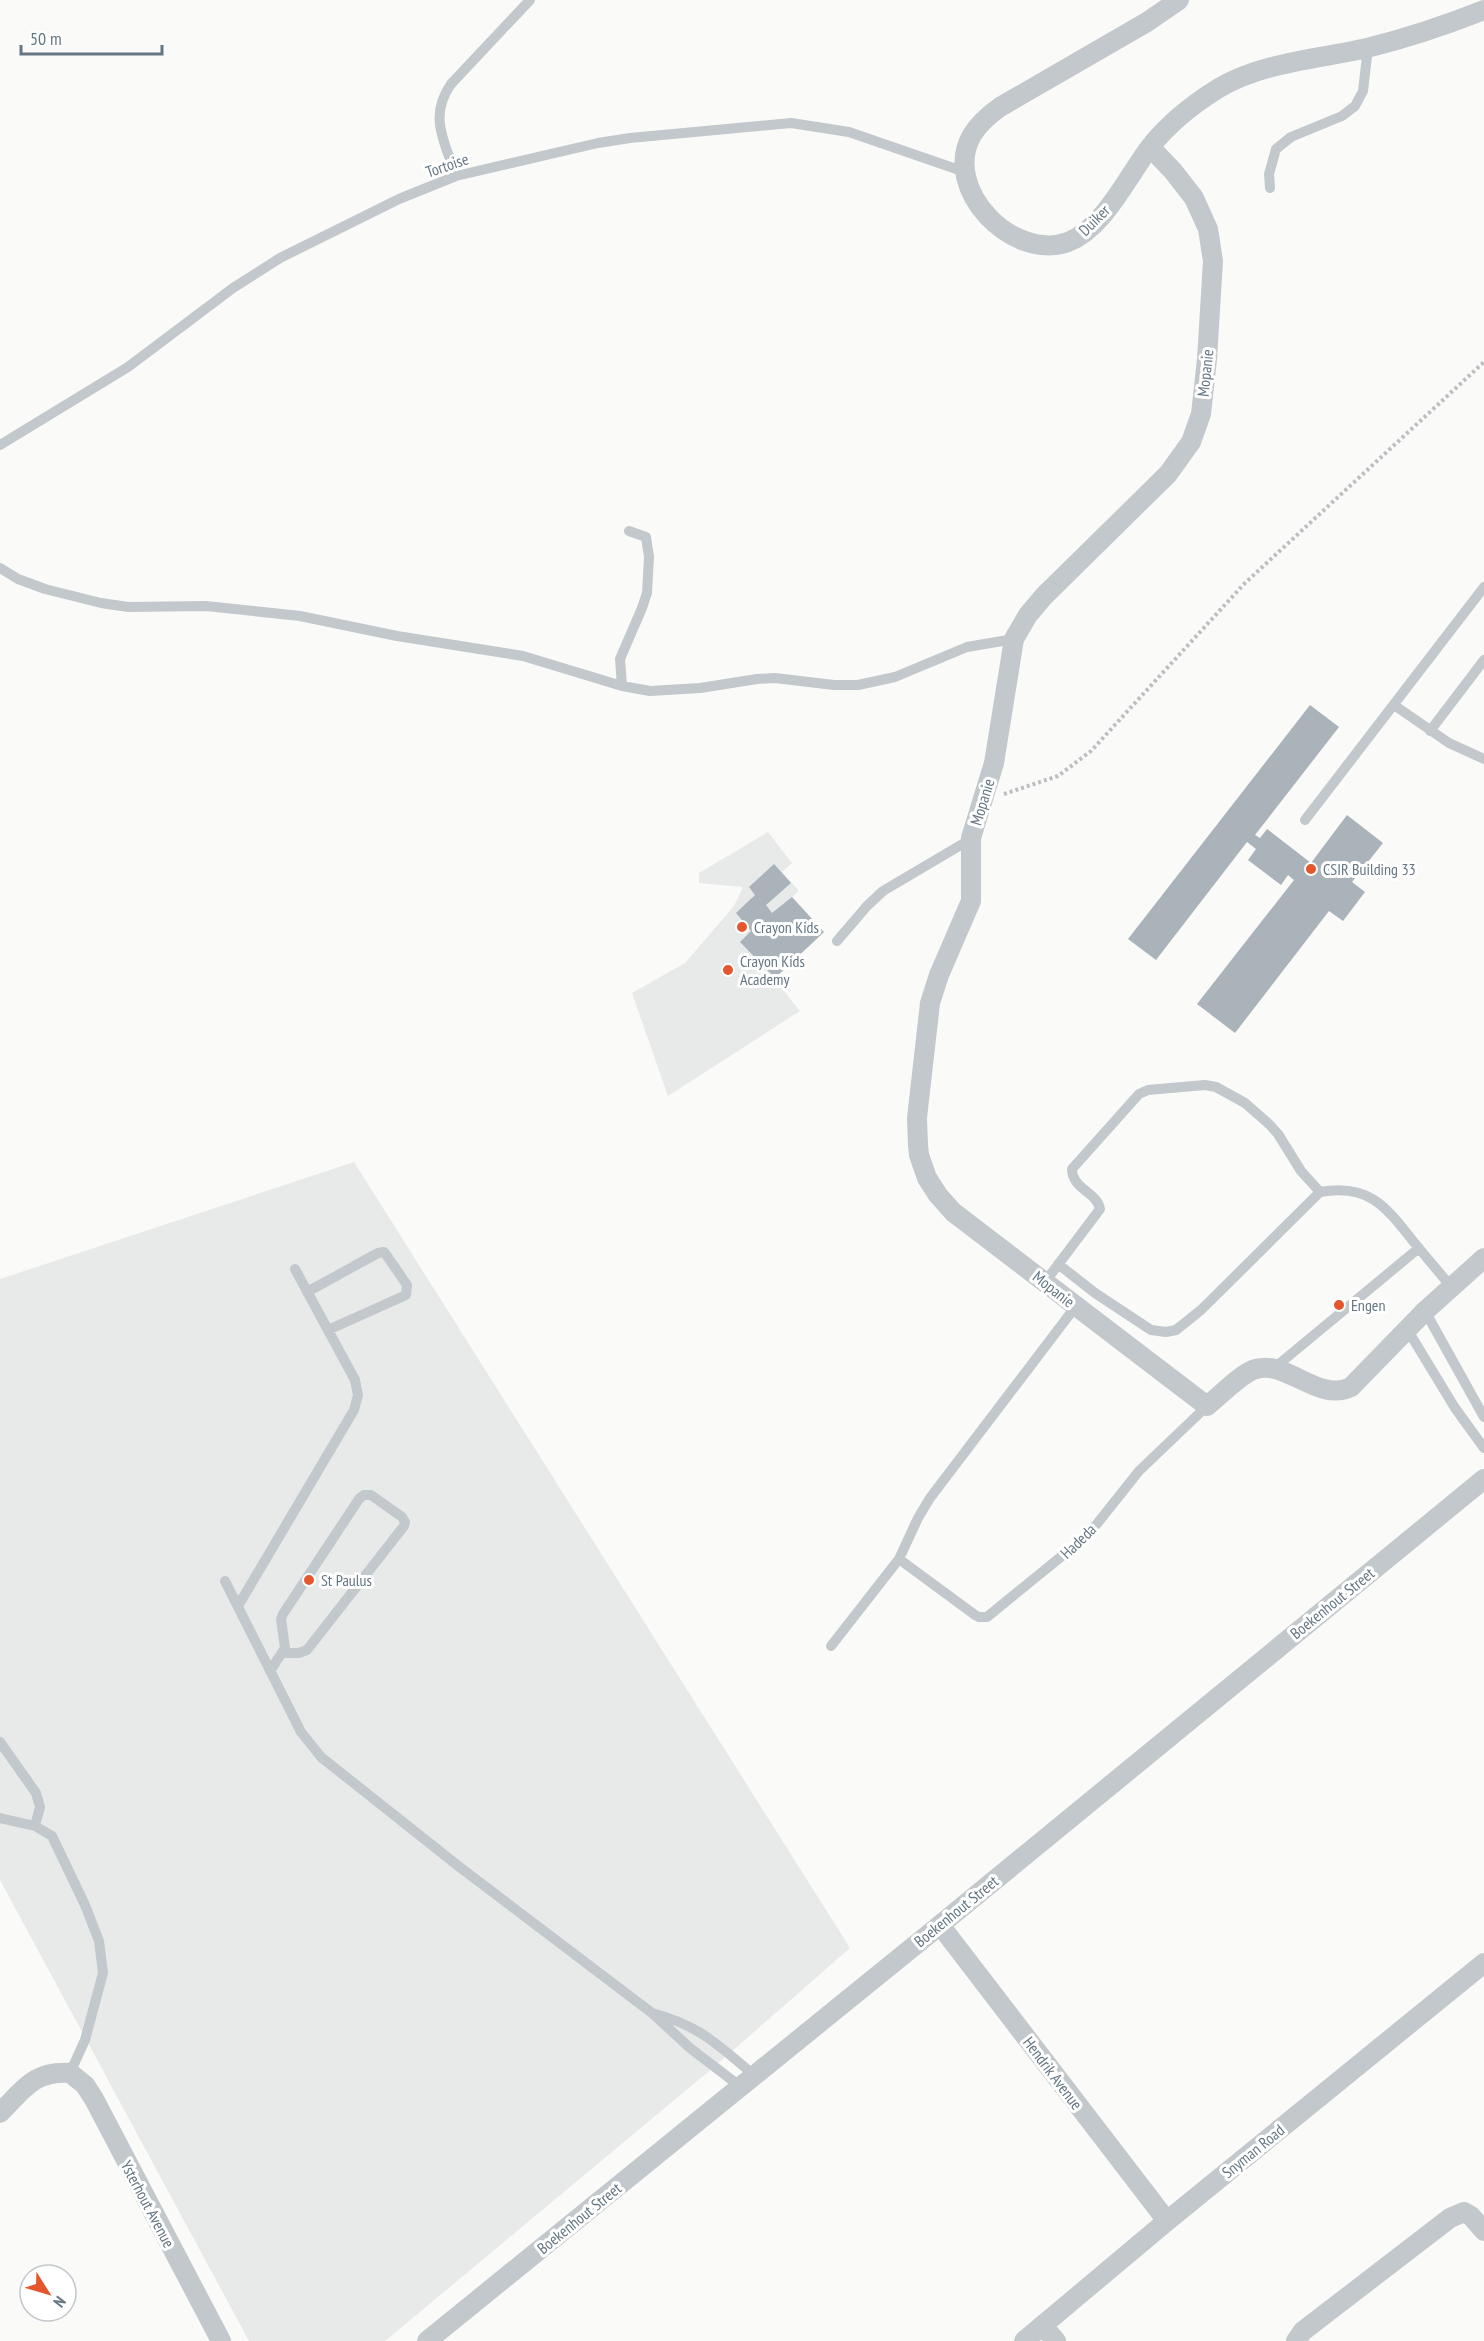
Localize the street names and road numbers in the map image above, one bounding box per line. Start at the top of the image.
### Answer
street label: Tortoise [423,148,471,182]
street label: Duiker [1074,200,1114,240]
street label: Mopanie [1193,348,1217,398]
street label: Mopanie [965,776,999,828]
street label: Mopanie [1029,1266,1079,1312]
street label: Hadeda [1056,1519,1100,1563]
street label: Boekenhout Street [1286,1563,1379,1643]
street label: Boekenhout Street [910,1871,1003,1951]
street label: Hendrik Avenue [1019,2033,1087,2113]
street label: Snyman Road [1218,2120,1288,2182]
street label: Ysterhout Avenue [117,2157,179,2251]
street label: Boekenhout Street [533,2178,626,2258]

